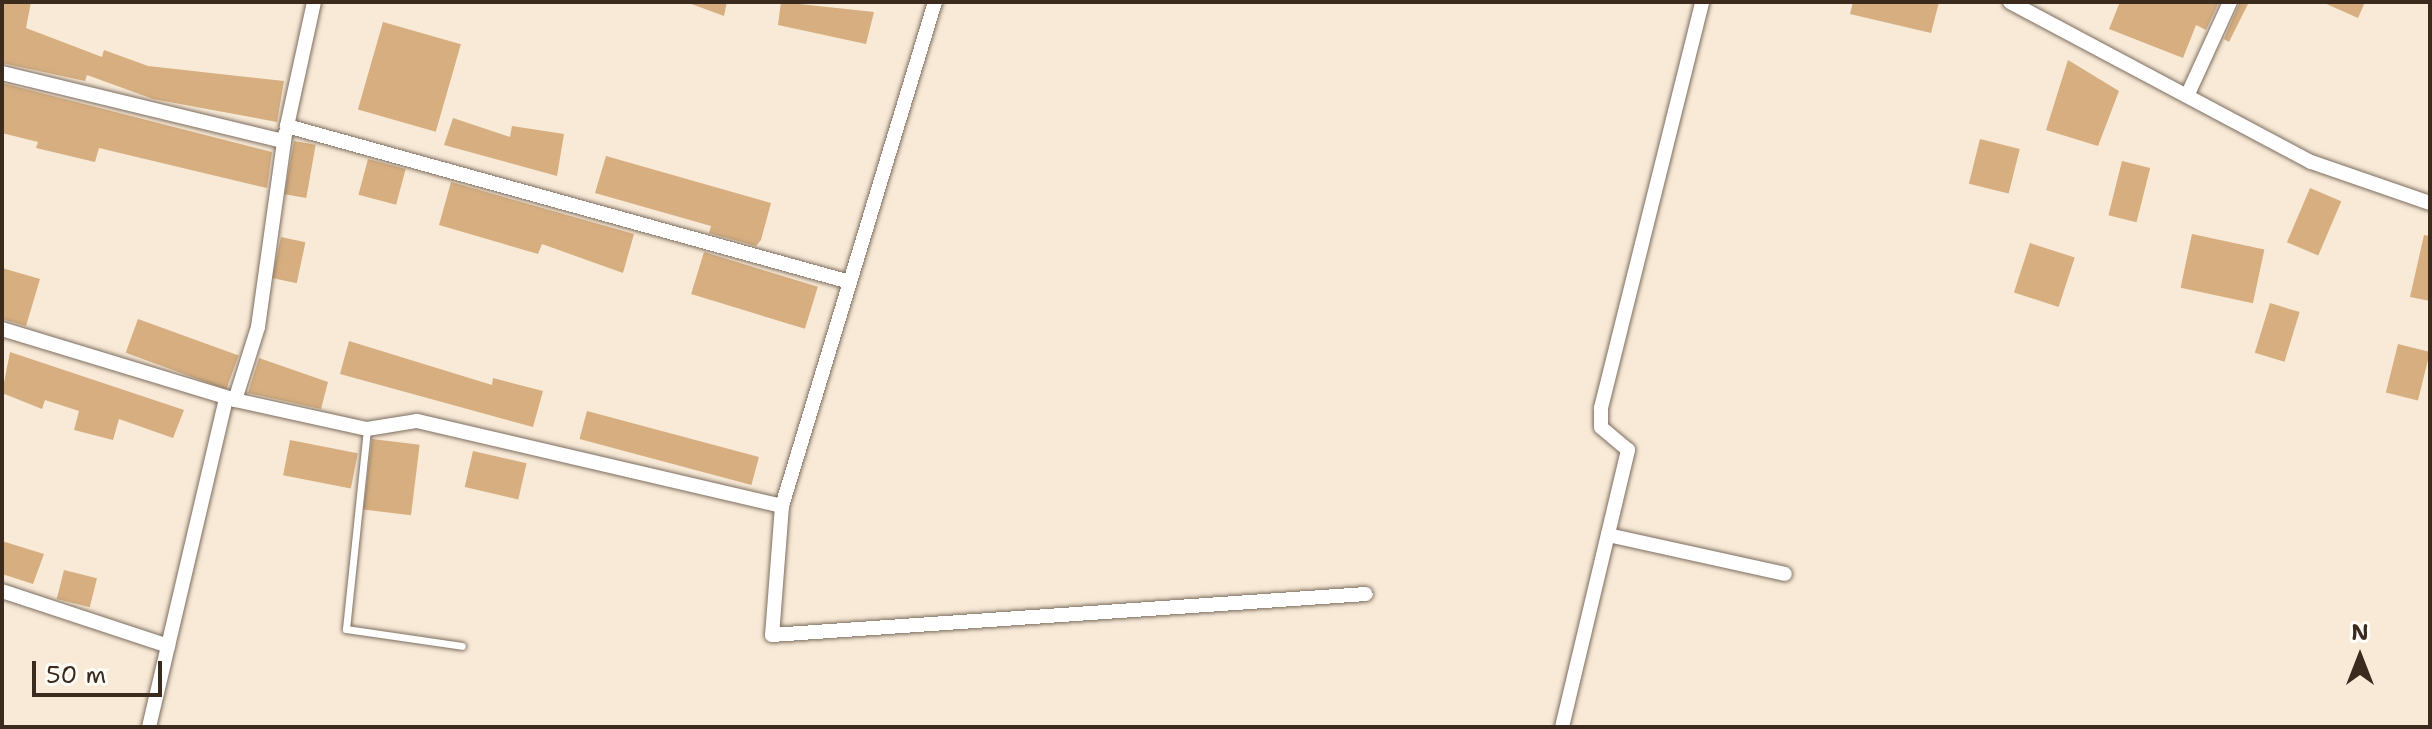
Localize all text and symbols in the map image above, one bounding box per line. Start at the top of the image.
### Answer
north arrow [2320,617,2400,697]
text: N [2351,618,2369,647]
scale bar [36,645,166,695]
text: 50 m [46,659,106,691]

